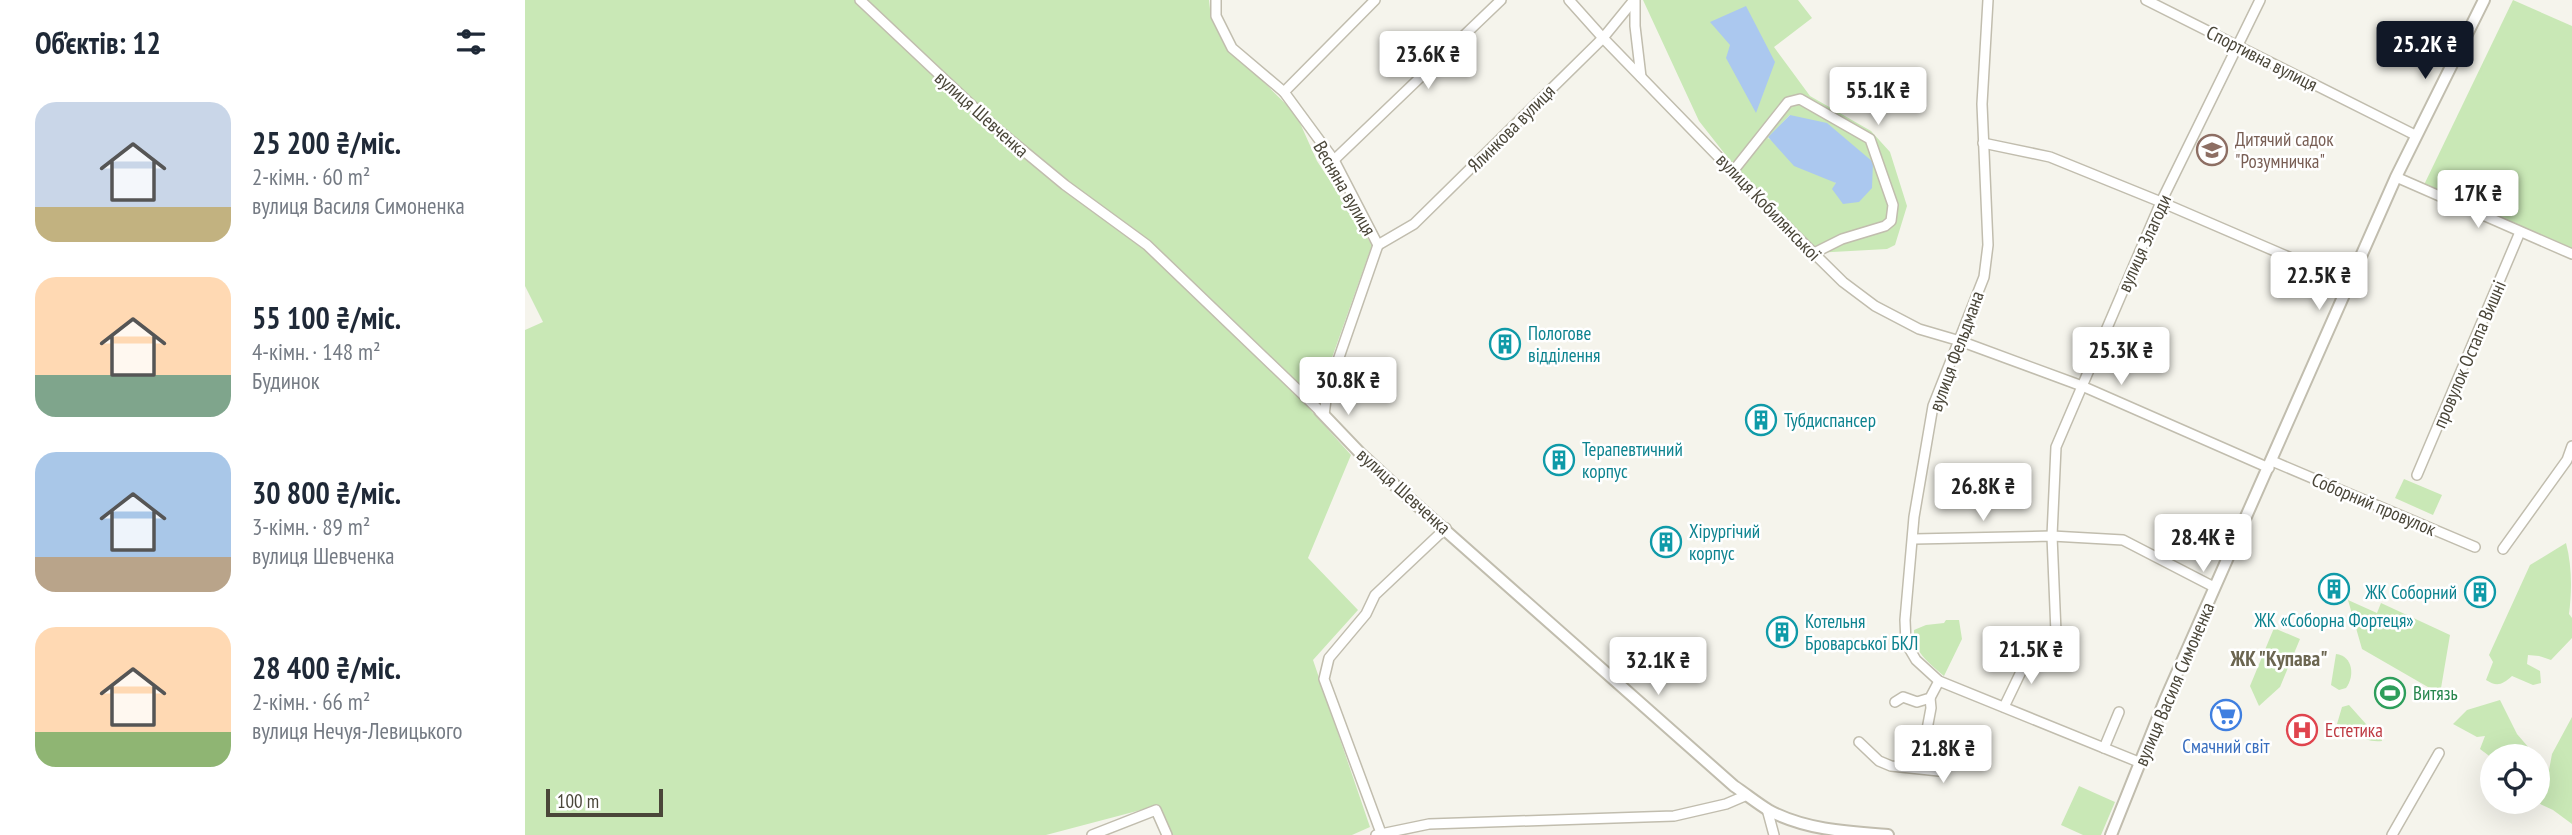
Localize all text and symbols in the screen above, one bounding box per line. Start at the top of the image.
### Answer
street label: Спортивна вулиця [2202,20,2322,96]
pin: 25.2K ₴ [2360,22,2490,81]
text: Об’єктів: 12 [35,23,161,62]
icon: filters [452,23,490,61]
text: 25.2K ₴ [2393,29,2457,58]
pin: 23.6K ₴ [1363,32,1493,91]
text: 23.6K ₴ [1396,39,1460,68]
street label: вулиця Шевченка [930,66,1034,162]
pin: 55.1K ₴ [1813,68,1943,127]
text: 55.1K ₴ [1846,75,1910,104]
street label: Ялинкова вулиця [1462,79,1560,177]
text: 25 200 ₴/міс. [252,123,401,162]
place label: Дитячий садок "Розумничка" [2235,127,2334,173]
icon: home [91,130,175,214]
school or university icon: Дитячий садок "Розумничка" [2195,133,2229,167]
street label: Весняна вулиця [1308,136,1382,240]
street label: вулиця Кобилянської [1712,148,1826,266]
text: 2-кімн. · 60 m² [252,162,370,191]
pin: 17K ₴ [2429,170,2527,230]
text: 17K ₴ [2453,178,2503,207]
street label: вулиця Злагоди [2112,190,2176,296]
text: вулиця Василя Симоненка [252,191,465,220]
pin: 22.5K ₴ [2254,252,2384,312]
text: 22.5K ₴ [2287,260,2351,289]
street label: провулок Остапа Вишні [2427,277,2511,431]
street label: вулиця Фельдмана [1923,287,1989,415]
text: 55 100 ₴/міс. [252,298,401,337]
icon: home [91,305,175,389]
place label: Пологове відділення [1528,321,1600,367]
building icon: Пологове відділення [1488,327,1522,361]
pin: 25.3K ₴ [2056,328,2186,387]
text: 25.3K ₴ [2089,335,2153,364]
text: 4-кімн. · 148 m² [252,337,381,366]
pin: 30.8K ₴ [1283,358,1413,417]
text: 30.8K ₴ [1316,365,1380,394]
text: Будинок [252,366,320,395]
building icon: Тубдиспансер [1744,403,1778,437]
place label: Тубдиспансер [1784,408,1876,432]
place label: Терапевтичний корпус [1582,437,1683,483]
street label: вулиця Шевченка [1352,443,1456,539]
building icon: Терапевтичний корпус [1542,443,1576,477]
pin: 26.8K ₴ [1918,463,2048,523]
street label: Соборний провулок [2308,467,2440,541]
text: 26.8K ₴ [1951,471,2015,500]
text: 30 800 ₴/міс. [252,473,401,512]
icon: home [91,480,175,564]
text: 3-кімн. · 89 m² [252,512,370,541]
pin: 28.4K ₴ [2138,514,2268,574]
place label: Хірургічий корпус [1689,519,1760,565]
text: 28.4K ₴ [2171,522,2235,551]
building icon: Хірургічий корпус [1649,525,1683,559]
text: вулиця Шевченка [252,541,395,570]
building icon: ЖК «Соборна Фортеця» [2317,572,2351,606]
building icon: ЖК Соборний [2463,575,2497,609]
place label: ЖК Соборний [2364,580,2457,604]
street label: вулиця Василя Симоненка [2129,598,2219,770]
place label: ЖК «Соборна Фортеця» [2253,608,2414,632]
place label: Котельня Броварської БКЛ [1805,609,1918,655]
building icon: Котельня Броварської БКЛ [1765,615,1799,649]
pin: 21.5K ₴ [1966,626,2096,686]
text: 21.5K ₴ [1999,634,2063,663]
pin: 32.1K ₴ [1593,638,1723,697]
text: 32.1K ₴ [1626,645,1690,674]
district label: ЖК "Купава" [2229,645,2328,672]
text: 28 400 ₴/міс. [252,648,401,687]
icon: home [91,655,175,739]
sports icon: Витязь [2373,676,2407,710]
place label: Витязь [2413,681,2458,705]
text: 2-кімн. · 66 m² [252,687,370,716]
supermarket icon: Смачний світ [2209,698,2243,732]
hospital icon: Естетика [2285,713,2319,747]
text: вулиця Нечуя-Левицького [252,716,462,745]
place label: Естетика [2325,718,2383,742]
pin: 21.8K ₴ [1878,726,2008,785]
text: 21.8K ₴ [1911,733,1975,762]
place label: Смачний світ [2182,734,2271,758]
map controls [2480,744,2550,814]
button: locate [2480,744,2550,814]
scale bar [546,786,663,818]
text: 100 m [557,789,599,813]

